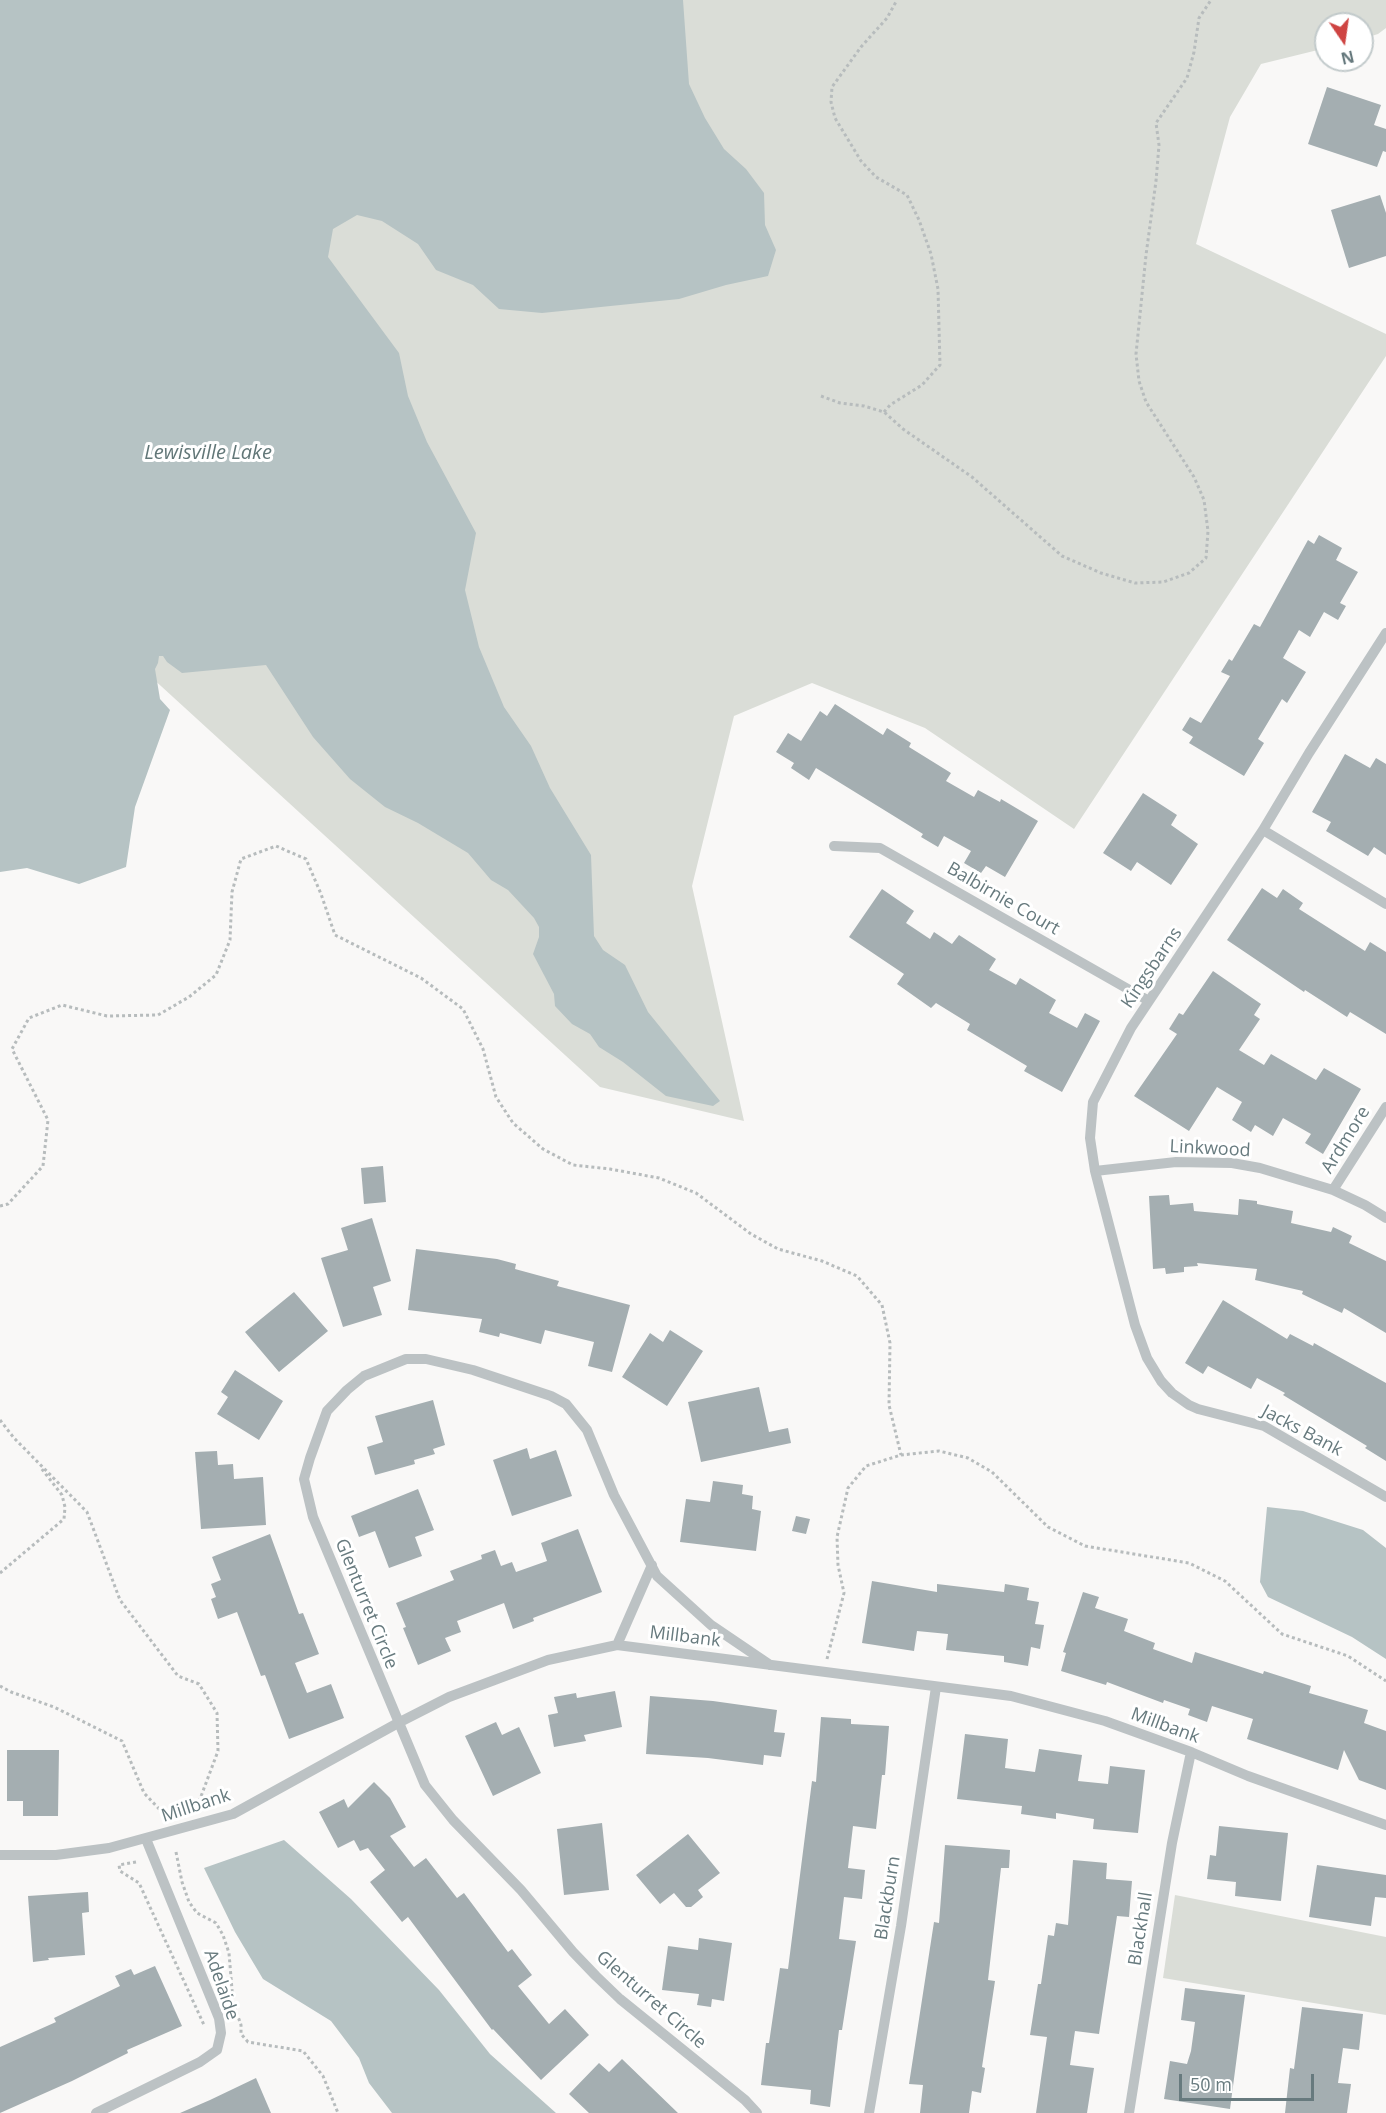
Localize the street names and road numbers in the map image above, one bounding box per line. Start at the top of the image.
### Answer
street label: Balbirnie Court [943,858,1063,940]
street label: Kingsbarns [1117,923,1187,1013]
street label: Ardmore [1317,1103,1375,1177]
street label: Linkwood [1169,1136,1251,1162]
street label: Jacks Bank [1258,1401,1346,1461]
street label: Glenturret Circle [330,1536,402,1672]
street label: Millbank [648,1622,722,1652]
street label: Millbank [1128,1704,1202,1748]
street label: Millbank [159,1785,233,1827]
street label: Blackburn [871,1854,905,1942]
street label: Blackhall [1125,1891,1157,1967]
street label: Glenturret Circle [592,1946,710,2054]
street label: Adelaide [199,1947,243,2023]

